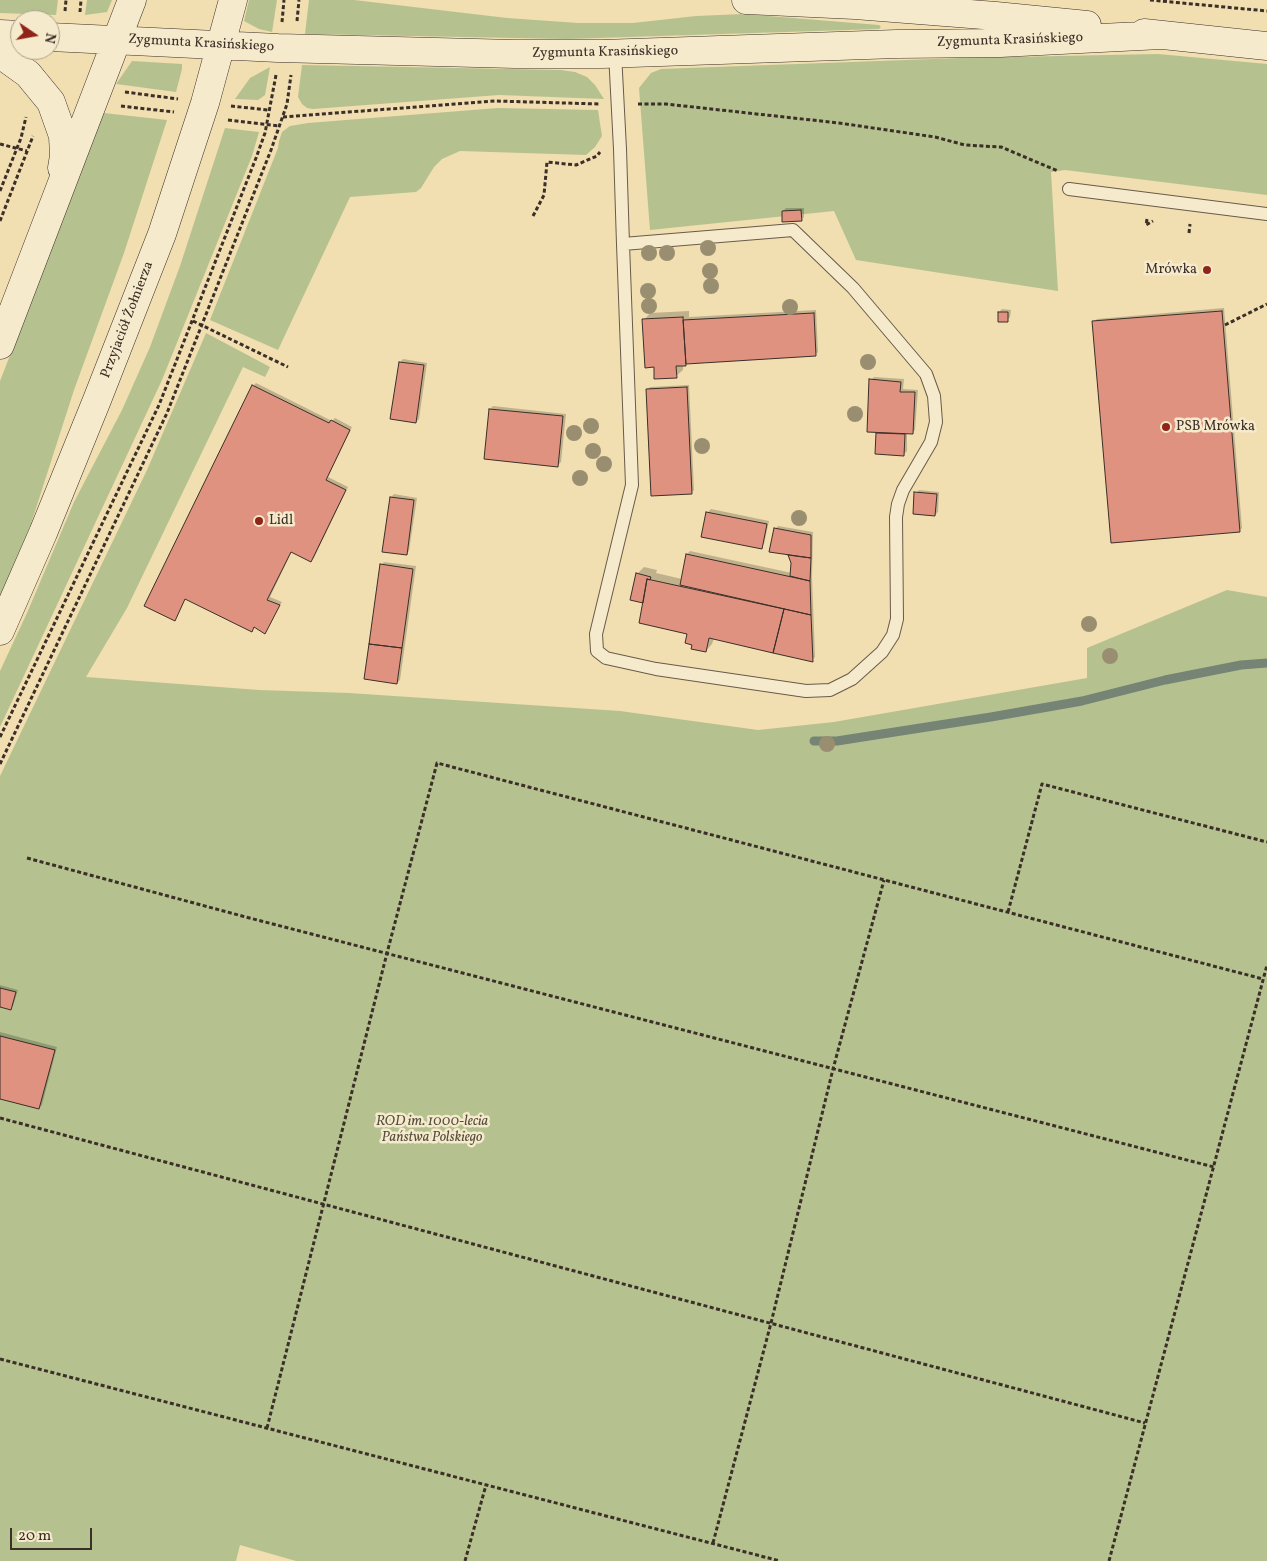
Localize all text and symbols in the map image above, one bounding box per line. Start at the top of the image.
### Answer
north arrow [10,10,60,60]
street label: Zygmunta Krasińskiego [937,30,1083,52]
text: N [39,31,60,45]
street label: Zygmunta Krasińskiego [128,32,274,56]
street label: Zygmunta Krasińskiego [532,43,678,63]
street label: Przyjaciół Żołnierza [98,259,158,381]
place label: Mrówka [1145,262,1197,278]
marker: Mrówka [1201,264,1213,276]
place label: PSB Mrówka [1176,419,1255,435]
marker: PSB Mrówka [1160,421,1172,433]
place label: Lidl [269,513,293,529]
marker: Lidl [253,515,265,527]
park label: ROD im. 1000-lecia Państwa Polskiego [376,1114,488,1146]
scale bar [12,1518,95,1550]
text: 20 m [18,1526,51,1547]

